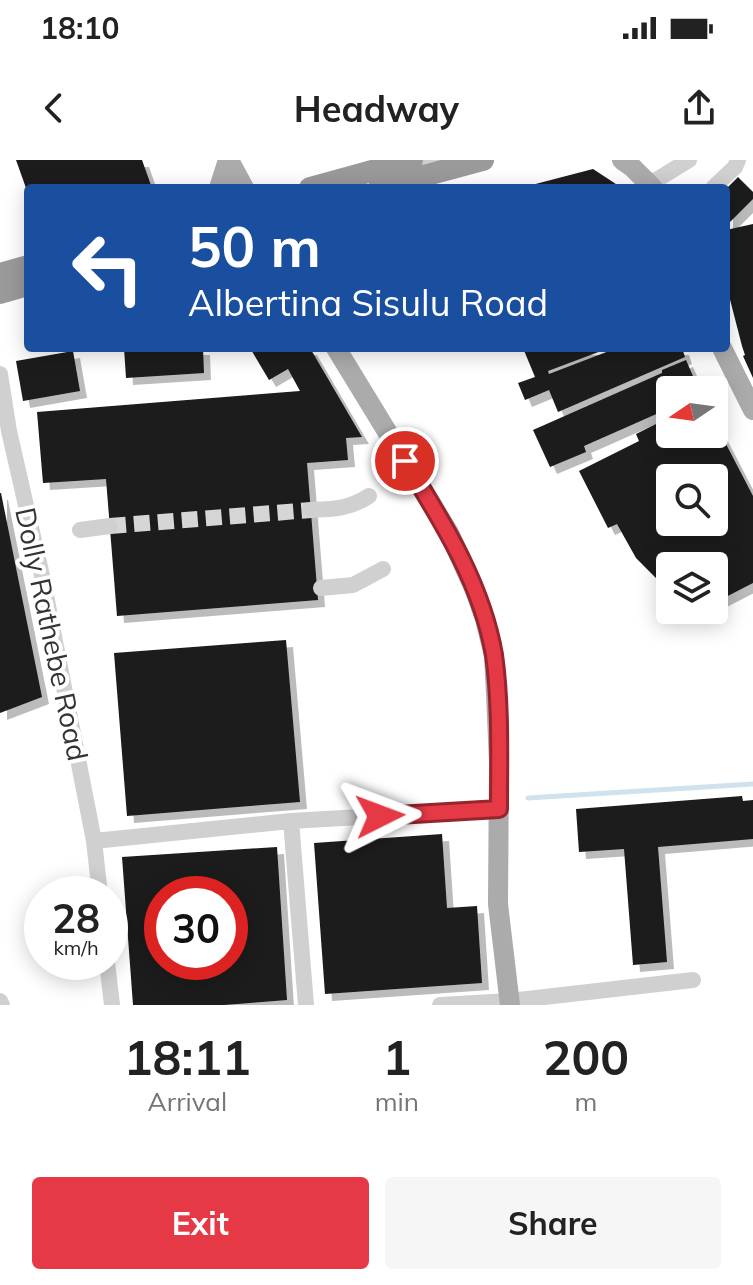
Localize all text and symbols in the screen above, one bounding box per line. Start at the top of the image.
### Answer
text: 18:10 [40,9,119,47]
icon: back [32,86,76,130]
text: Headway [294,86,459,131]
icon: share [677,86,721,130]
text: 50 m [188,211,321,281]
icon: left [56,216,160,320]
text: Albertina Sisulu Road [188,280,548,325]
north arrow [656,376,728,448]
map controls [656,376,728,624]
pin [371,427,439,495]
icon: arrive [383,439,427,483]
button: search [656,464,728,536]
street label: Dolly Rathebe Road [8,504,96,764]
button: layers [656,552,728,624]
position arrow [338,774,422,858]
speed limit sign: 30 [144,876,248,980]
text: 28 [52,893,100,943]
text: km/h [53,935,99,960]
text: 18:11 [124,1027,251,1087]
text: 1 [382,1027,411,1087]
text: 200 [543,1027,629,1087]
text: Arrival [148,1085,227,1118]
text: min [375,1085,419,1118]
text: m [575,1085,597,1118]
button: Exit [32,1177,369,1269]
button: Share [385,1177,721,1269]

